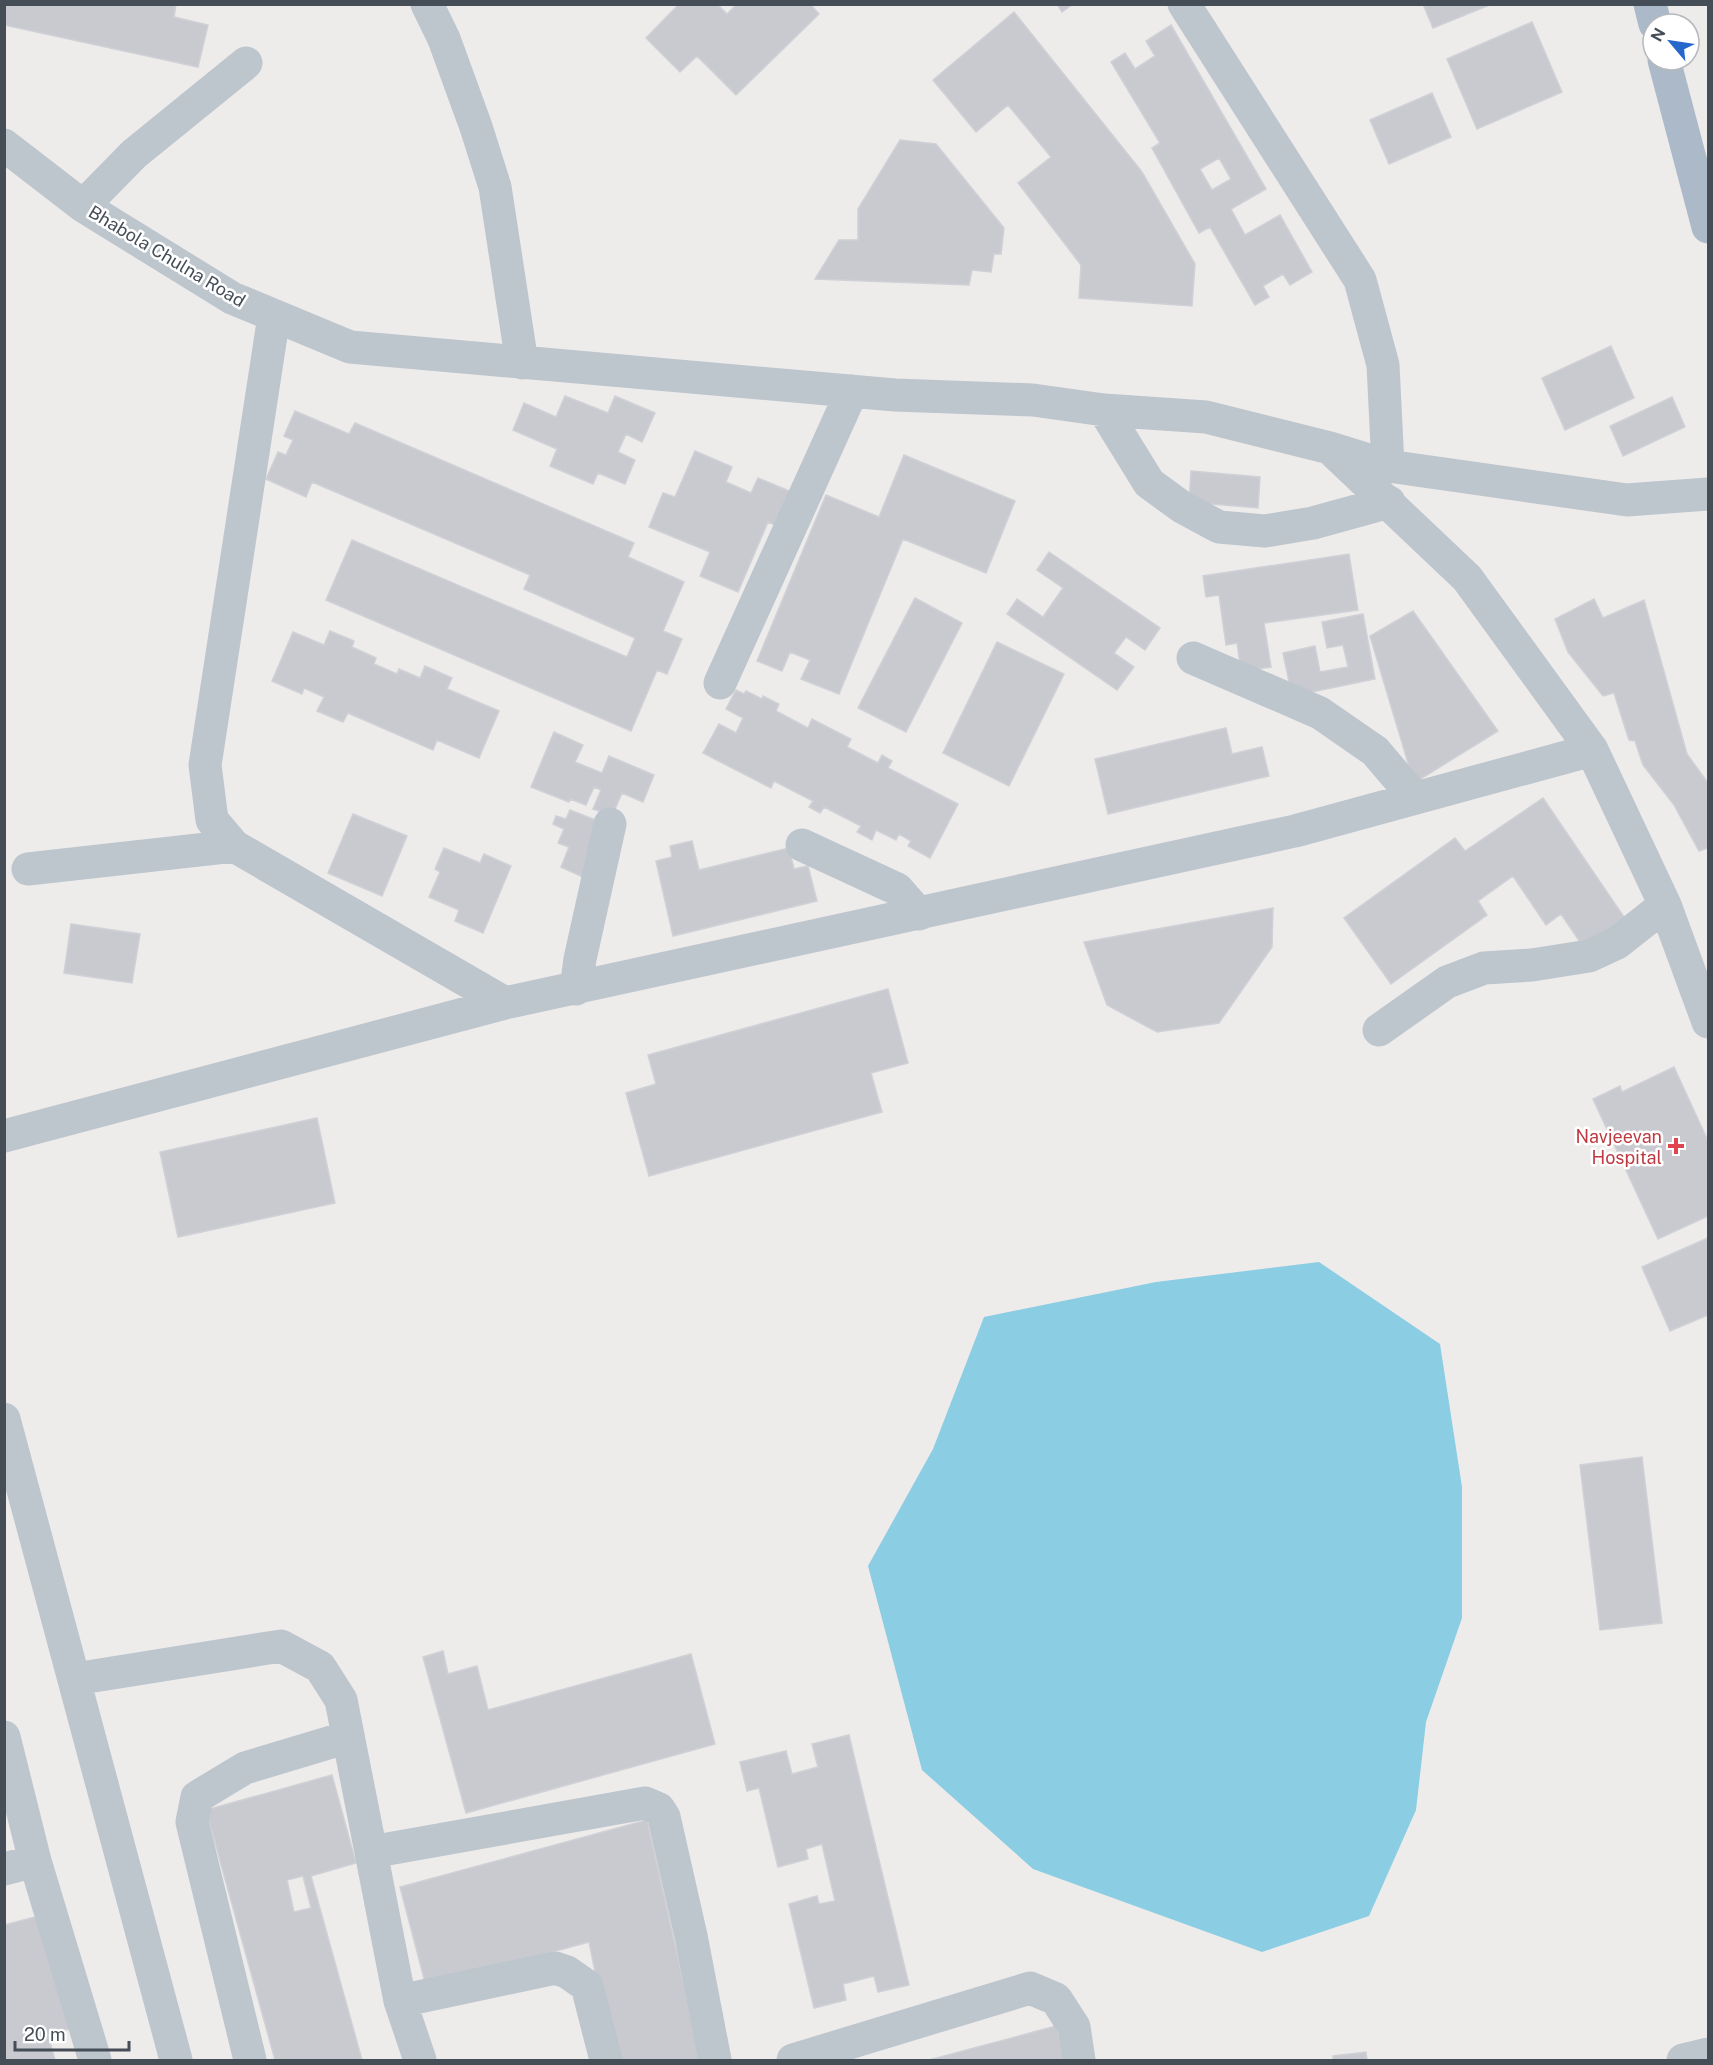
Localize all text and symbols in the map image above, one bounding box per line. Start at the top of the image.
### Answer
north arrow [1641,12,1701,72]
text: N [1647,25,1670,45]
street label: Bhabola Chulna Road [85,201,249,311]
place label: Navjeevan Hospital [1576,1126,1662,1168]
marker: Navjeevan Hospital [1667,1137,1685,1155]
scale bar [15,2014,129,2052]
text: 20 m [24,2024,66,2045]

